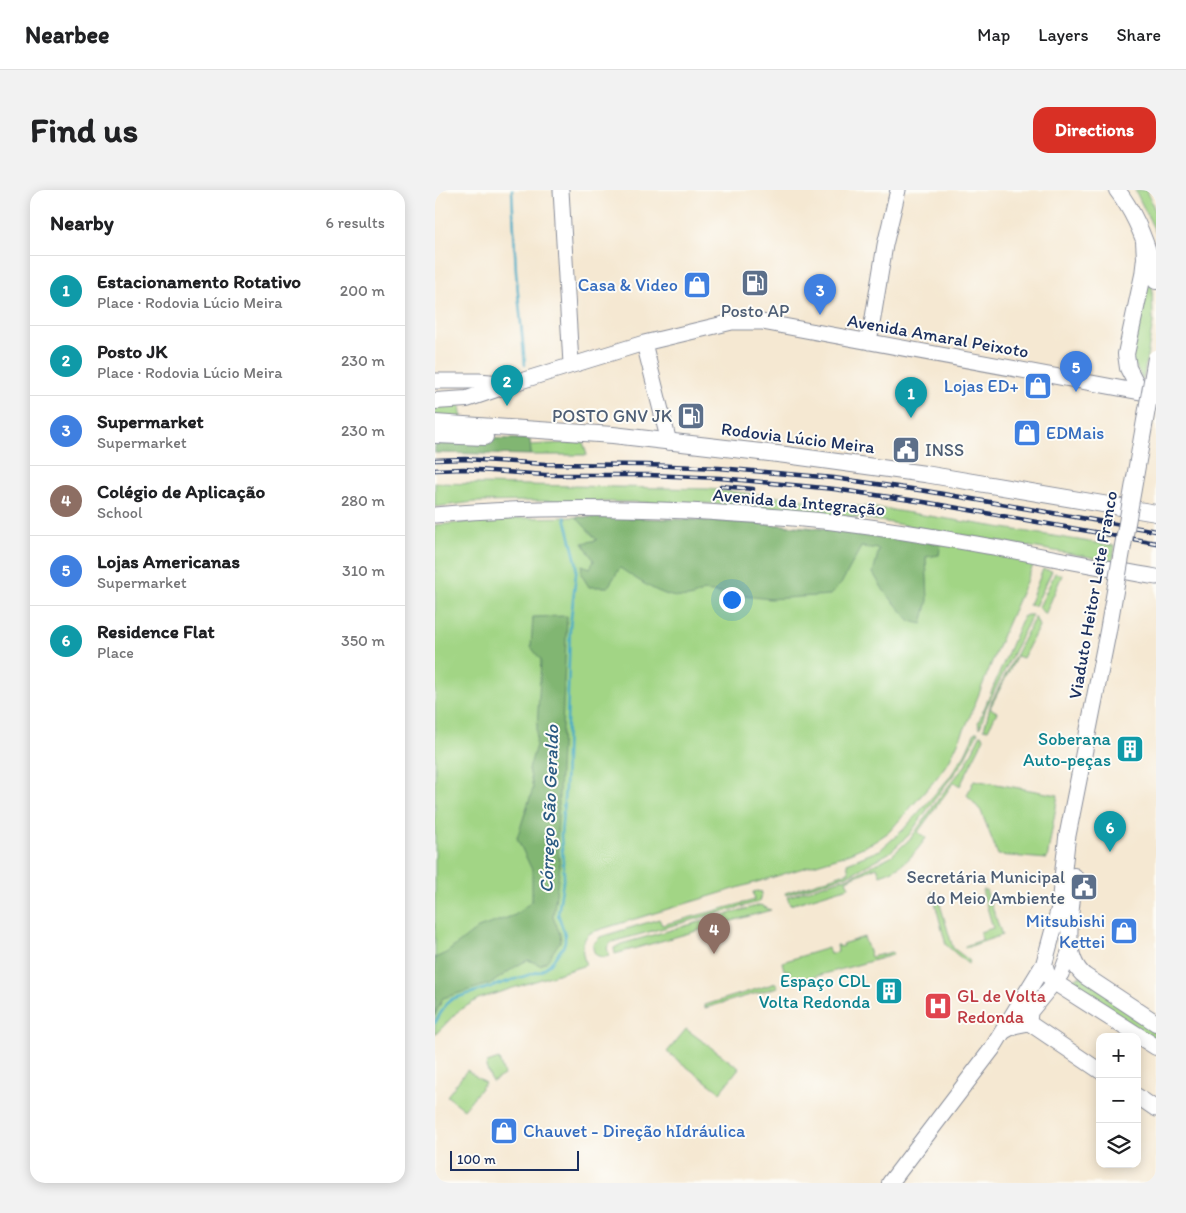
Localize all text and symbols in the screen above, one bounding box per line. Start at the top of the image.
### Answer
text: Nearbee [25,20,109,49]
text: Map [977,24,1010,46]
text: Layers [1038,24,1088,46]
text: Share [1116,24,1161,46]
button: Directions [1033,107,1156,153]
text: Find us [30,109,138,151]
text: Nearby [50,210,114,235]
text: 6 results [325,213,385,232]
fuel station icon: Posto AP [740,268,770,298]
text: Estacionamento Rotativo [97,270,301,293]
shop icon: Casa & Video [682,270,712,300]
place label: Casa & Video [578,274,678,296]
pin: 3 [804,274,836,315]
text: 1 [62,281,70,300]
text: 200 m [340,281,385,300]
text: Place · Rodovia Lúcio Meira [97,293,282,312]
place label: Posto AP [721,300,789,322]
street label: Avenida Amaral Peixoto [846,309,1030,363]
text: Posto JK [97,340,167,363]
text: 2 [62,351,70,370]
text: 230 m [341,351,385,370]
pin: 5 [1060,351,1092,392]
text: Place · Rodovia Lúcio Meira [97,363,282,382]
pin: 2 [491,365,523,406]
shop icon: Lojas ED+ [1023,371,1053,401]
place label: Lojas ED+ [944,375,1019,397]
pin: 1 [895,377,927,418]
fuel station icon: POSTO GNV JK [676,401,706,431]
place label: POSTO GNV JK [552,405,672,427]
text: Supermarket [97,410,204,433]
street label: Rodovia Lúcio Meira [720,418,877,458]
shop icon: EDMais [1012,418,1042,448]
text: 3 [62,421,70,440]
text: 230 m [341,421,385,440]
place label: EDMais [1046,422,1104,444]
text: Supermarket [97,433,187,452]
public building icon: INSS [891,435,921,465]
place label: INSS [925,439,964,461]
text: Colégio de Aplicação [97,480,265,503]
street label: Avenida da Integração [712,484,886,520]
street label: Viaduto Heitor Leite Franco [1064,489,1122,701]
text: 4 [61,491,71,510]
text: 280 m [341,491,385,510]
text: School [97,503,143,522]
text: Lojas Americanas [97,550,240,573]
text: 5 [62,561,70,580]
text: 310 m [342,561,385,580]
text: Supermarket [97,573,187,592]
your location [719,587,745,613]
text: Residence Flat [97,620,215,643]
text: 6 [62,631,70,650]
text: 350 m [341,631,385,650]
text: Place [97,643,134,662]
water label: Córrego São Geraldo [535,723,563,894]
place label: Soberana Auto-peças [1023,728,1112,771]
building icon: Soberana Auto-peças [1115,734,1145,764]
pin: 6 [1094,811,1126,852]
place label: Secretária Municipal do Meio Ambiente [907,866,1065,909]
public building icon: Secretária Municipal do Meio Ambiente [1069,872,1099,902]
place label: Mitsubishi Kettei [1026,910,1105,953]
pin: 4 [698,913,730,954]
shop icon: Mitsubishi Kettei [1109,916,1139,946]
place label: Espaço CDL Volta Redonda [759,970,870,1013]
building icon: Espaço CDL Volta Redonda [874,976,904,1006]
place label: GL de Volta Redonda [957,985,1047,1028]
hospital icon: GL de Volta Redonda [923,991,953,1021]
map controls [1096,1033,1141,1168]
button: + [1096,1033,1141,1078]
button: − [1096,1078,1141,1123]
shop icon: Chauvet - Direção hIdráulica [489,1116,519,1146]
place label: Chauvet - Direção hIdráulica [523,1120,746,1142]
button: layers [1096,1123,1141,1168]
scale bar [450,1148,579,1171]
text: 100 m [457,1151,496,1168]

